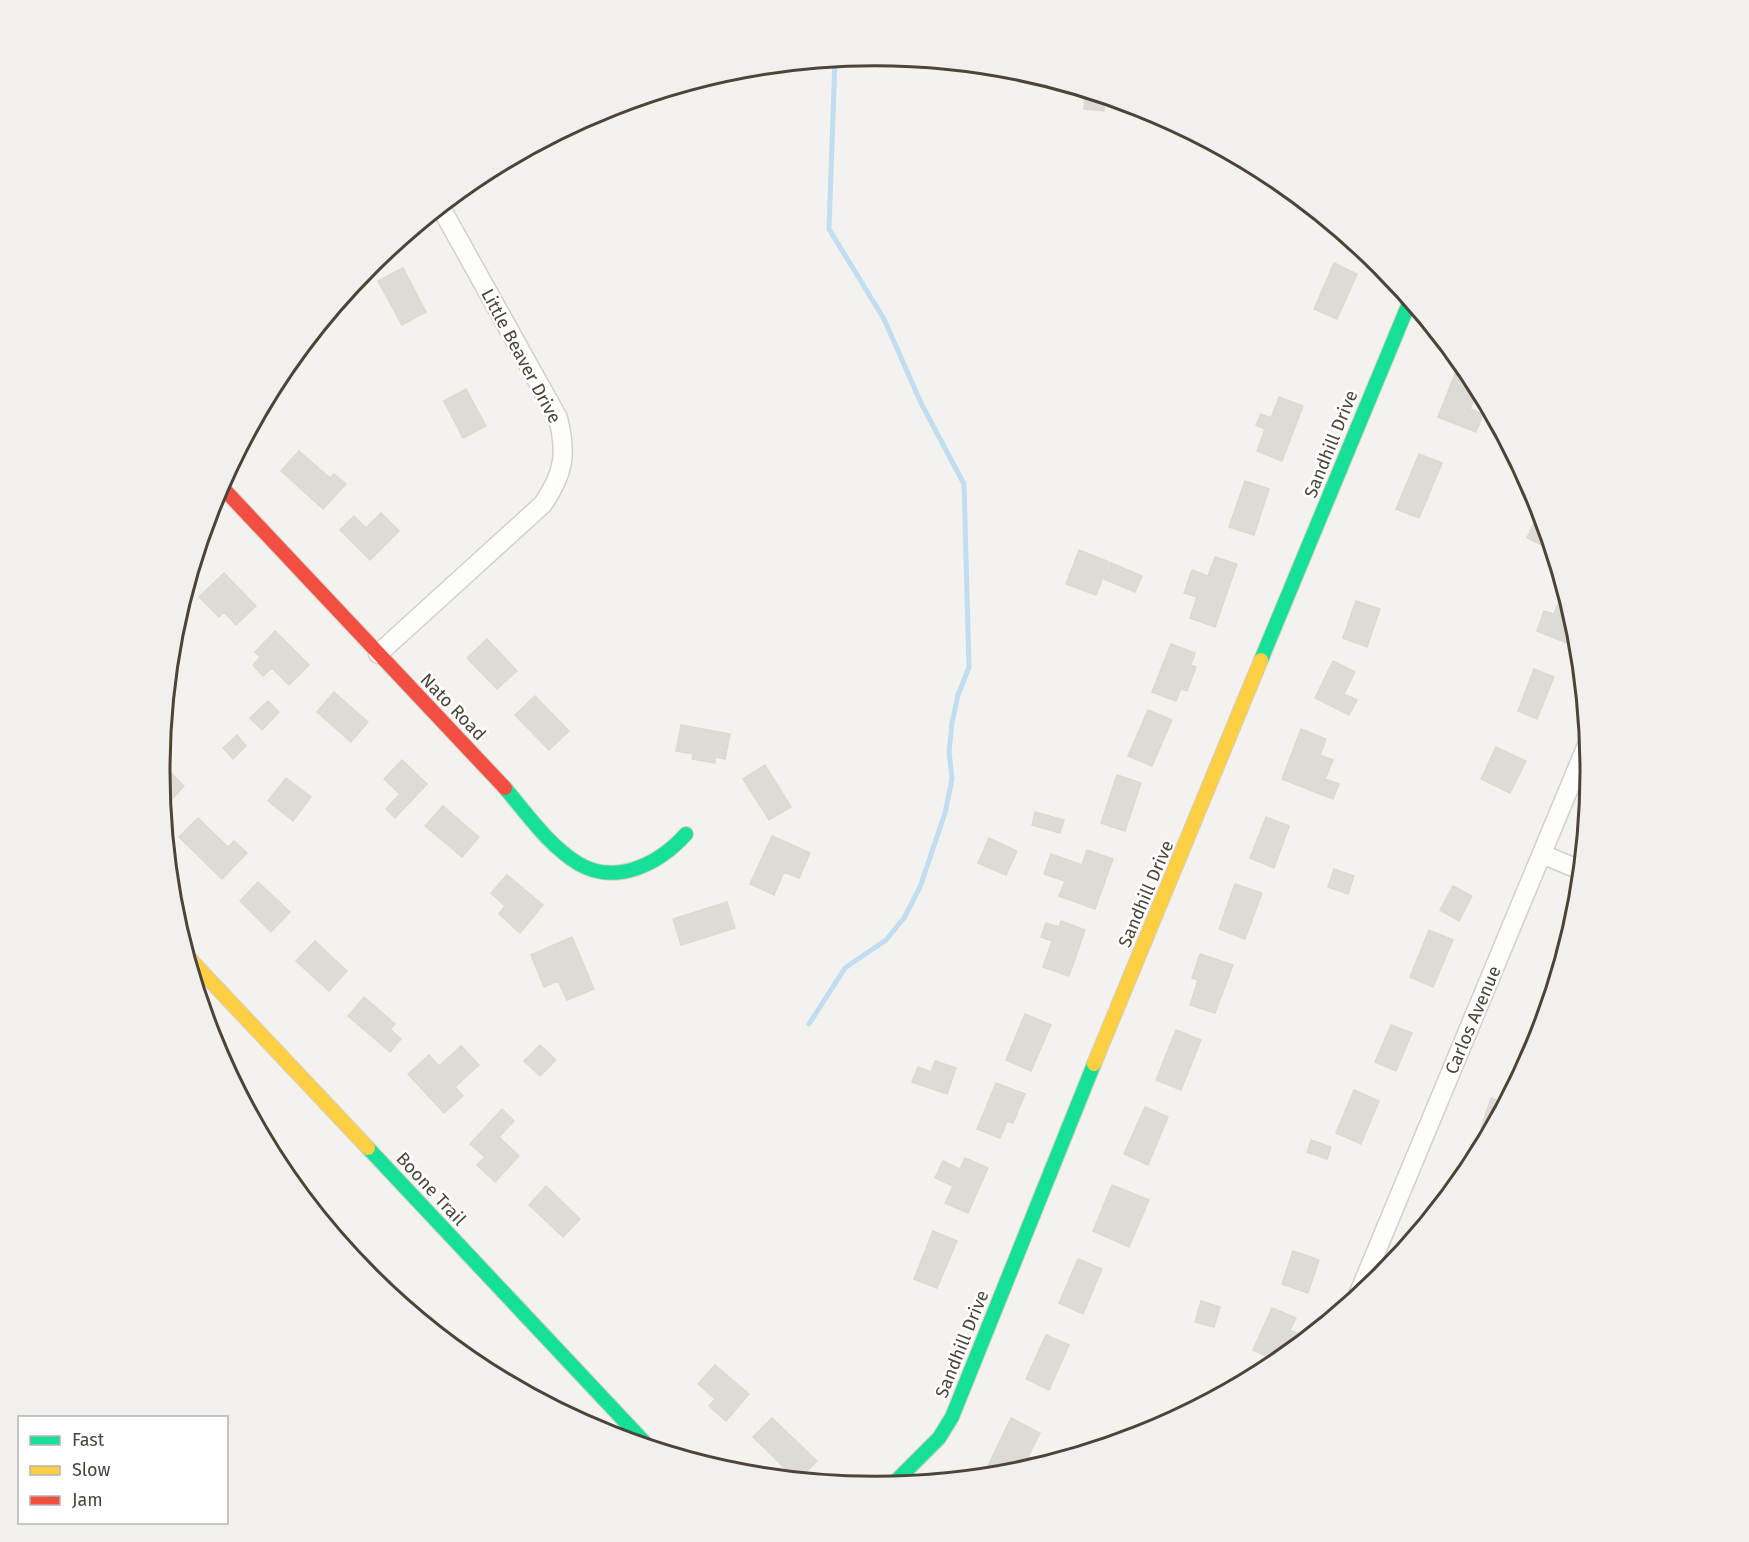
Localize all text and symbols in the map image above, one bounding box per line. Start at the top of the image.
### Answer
street label: Little Beaver Drive [476,285,566,427]
street label: Sandhill Drive [1299,387,1363,501]
street label: Nato Road [416,669,490,745]
street label: Sandhill Drive [1114,837,1178,951]
street label: Carlos Avenue [1440,963,1506,1077]
street label: Boone Trail [391,1148,471,1230]
street label: Sandhill Drive [930,1287,994,1401]
legend [18,1416,228,1524]
text: Fast [72,1429,105,1451]
text: Slow [72,1459,111,1481]
text: Jam [72,1489,103,1511]

